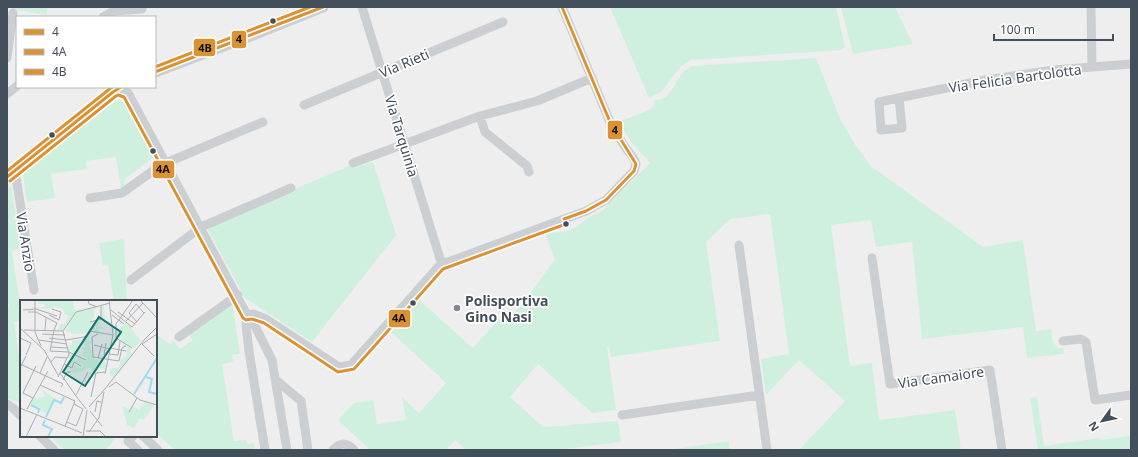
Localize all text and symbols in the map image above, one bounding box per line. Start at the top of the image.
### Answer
legend [16,16,156,88]
unlabelled marker [268,16,278,26]
scale bar [994,16,1113,42]
text: 100 m [1000,21,1035,38]
text: 4 [52,23,59,40]
line badge: 4 [231,30,247,49]
text: 4 [236,31,243,46]
line badge: 4B [193,38,216,57]
text: 4B [198,40,212,55]
text: 4A [52,43,67,60]
street label: Via Rieti [376,44,432,82]
street label: Via Felicia Bartolotta [947,59,1083,97]
text: 4B [52,63,67,80]
street label: Via Tarquinia [381,93,423,179]
line badge: 4 [607,120,623,140]
text: 4 [612,122,619,137]
unlabelled marker [47,130,57,140]
unlabelled marker [148,146,158,156]
line badge: 4A [152,160,175,179]
text: 4A [156,161,170,176]
street label: Via Anzio [12,211,40,273]
unlabelled marker [561,219,571,229]
place label: Polisportiva Gino Nasi [465,291,548,326]
unlabelled marker [408,298,418,308]
inset map [20,300,157,437]
marker: Polisportiva Gino Nasi [452,303,462,313]
line badge: 4A [388,309,411,328]
text: 4A [392,310,406,325]
street label: Via Camaiore [897,362,985,392]
north arrow [1082,401,1122,441]
text: N [1084,419,1102,435]

